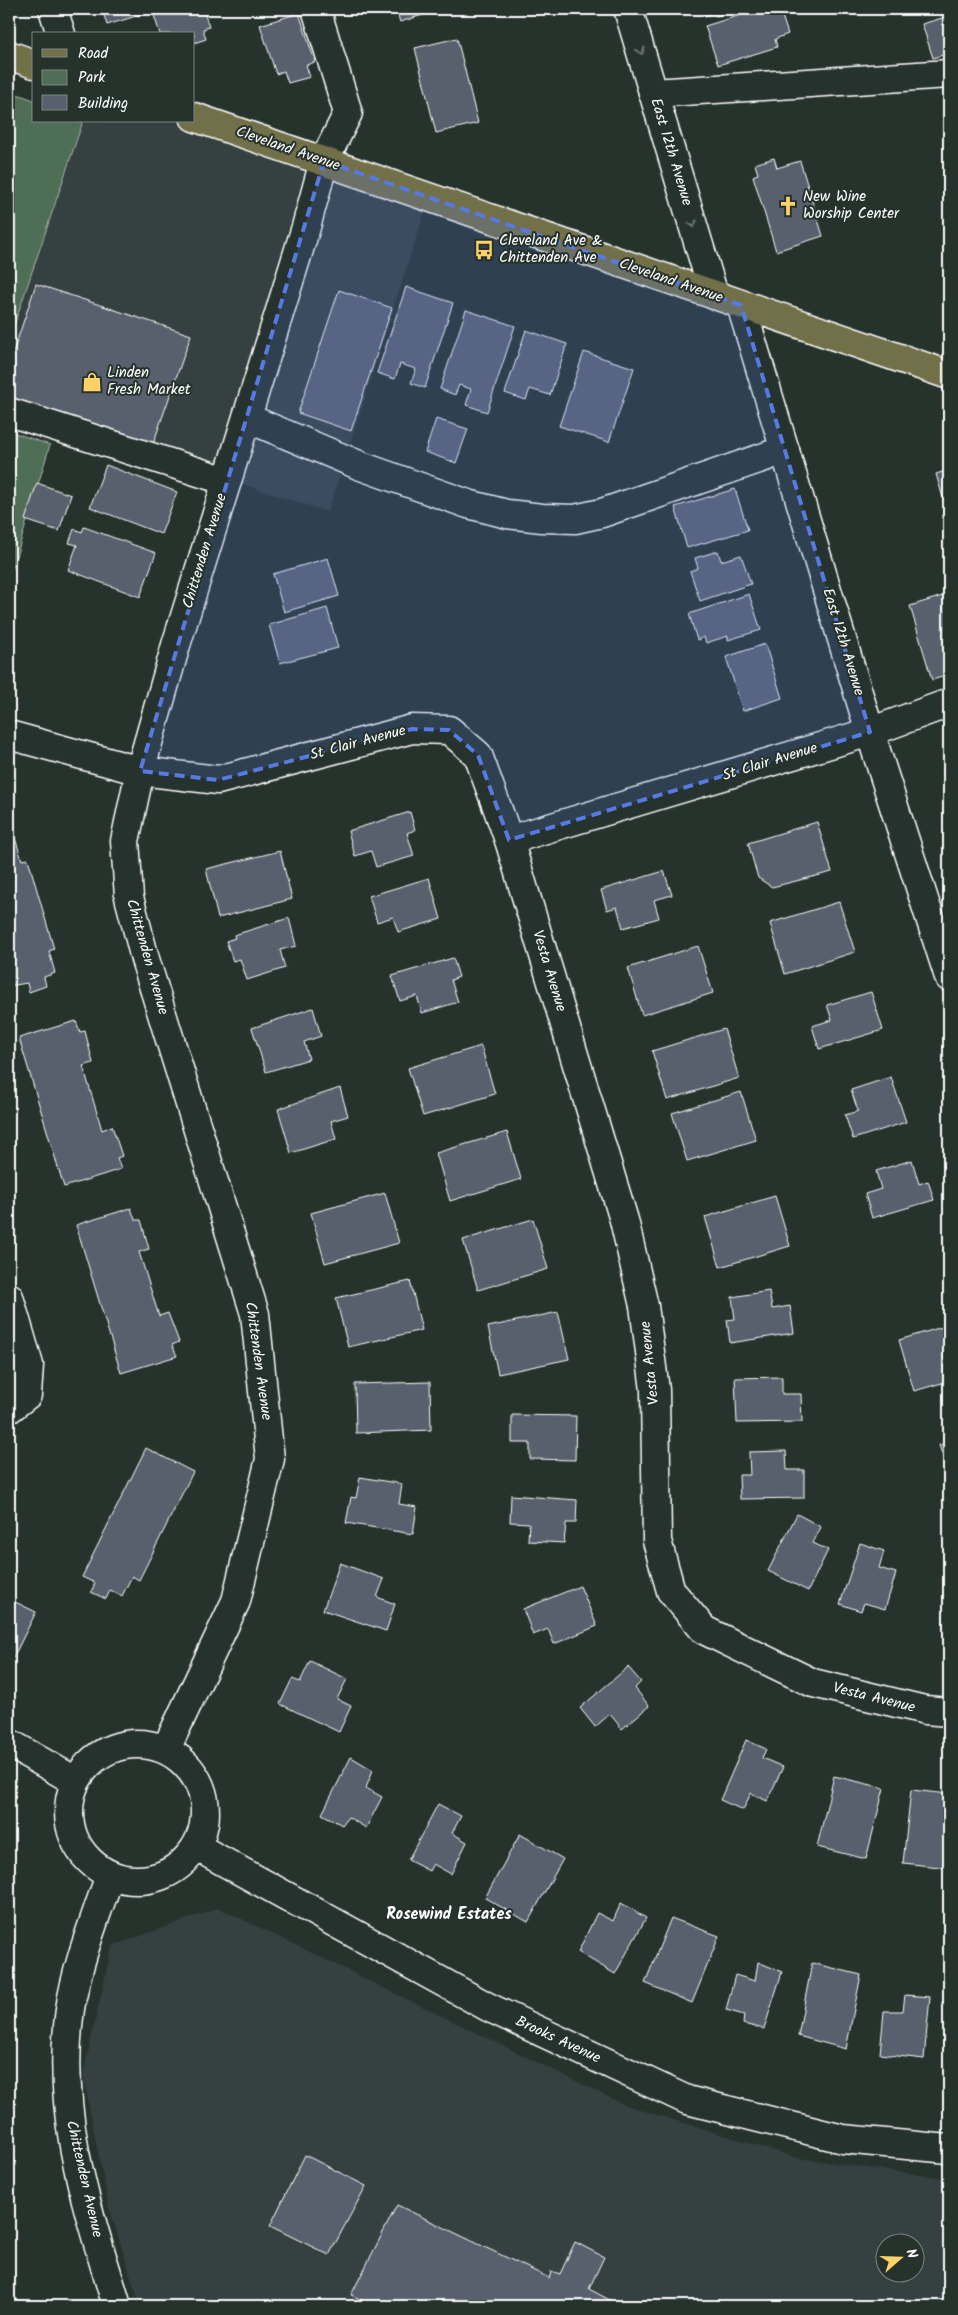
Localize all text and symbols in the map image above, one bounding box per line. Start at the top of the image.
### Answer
legend [32,32,195,122]
text: Road [78,42,109,66]
one-way arrow [635,46,645,55]
text: Park [78,66,106,90]
text: Building [78,92,128,116]
street label: East 12th Avenue [643,95,699,209]
street label: Cleveland Avenue [233,120,344,178]
place label: New Wine Worship Center [803,185,900,226]
church icon: New Wine Worship Center [777,195,799,217]
one-way arrow [687,219,697,227]
place label: Cleveland Ave & Chittenden Ave [499,229,602,270]
bus stop icon: Cleveland Ave & Chittenden Ave [473,239,495,261]
street label: Cleveland Avenue [616,252,727,310]
place label: Linden Fresh Market [107,361,191,402]
shop icon: Linden Fresh Market [81,371,103,393]
street label: Chittenden Avenue [176,490,234,612]
street label: East 12th Avenue [815,585,871,699]
street label: St Clair Avenue [307,719,409,767]
street label: St Clair Avenue [720,736,821,788]
street label: Chittenden Avenue [119,896,175,1018]
street label: Vesta Avenue [525,927,573,1015]
street label: Chittenden Avenue [238,1300,278,1422]
street label: Vesta Avenue [634,1320,666,1406]
street label: Vesta Avenue [830,1676,918,1720]
district label: Rosewind Estates [386,1902,512,1927]
street label: Brooks Avenue [511,2010,605,2070]
street label: Chittenden Avenue [59,2118,109,2240]
north arrow [876,2232,926,2282]
text: N [899,2246,923,2262]

